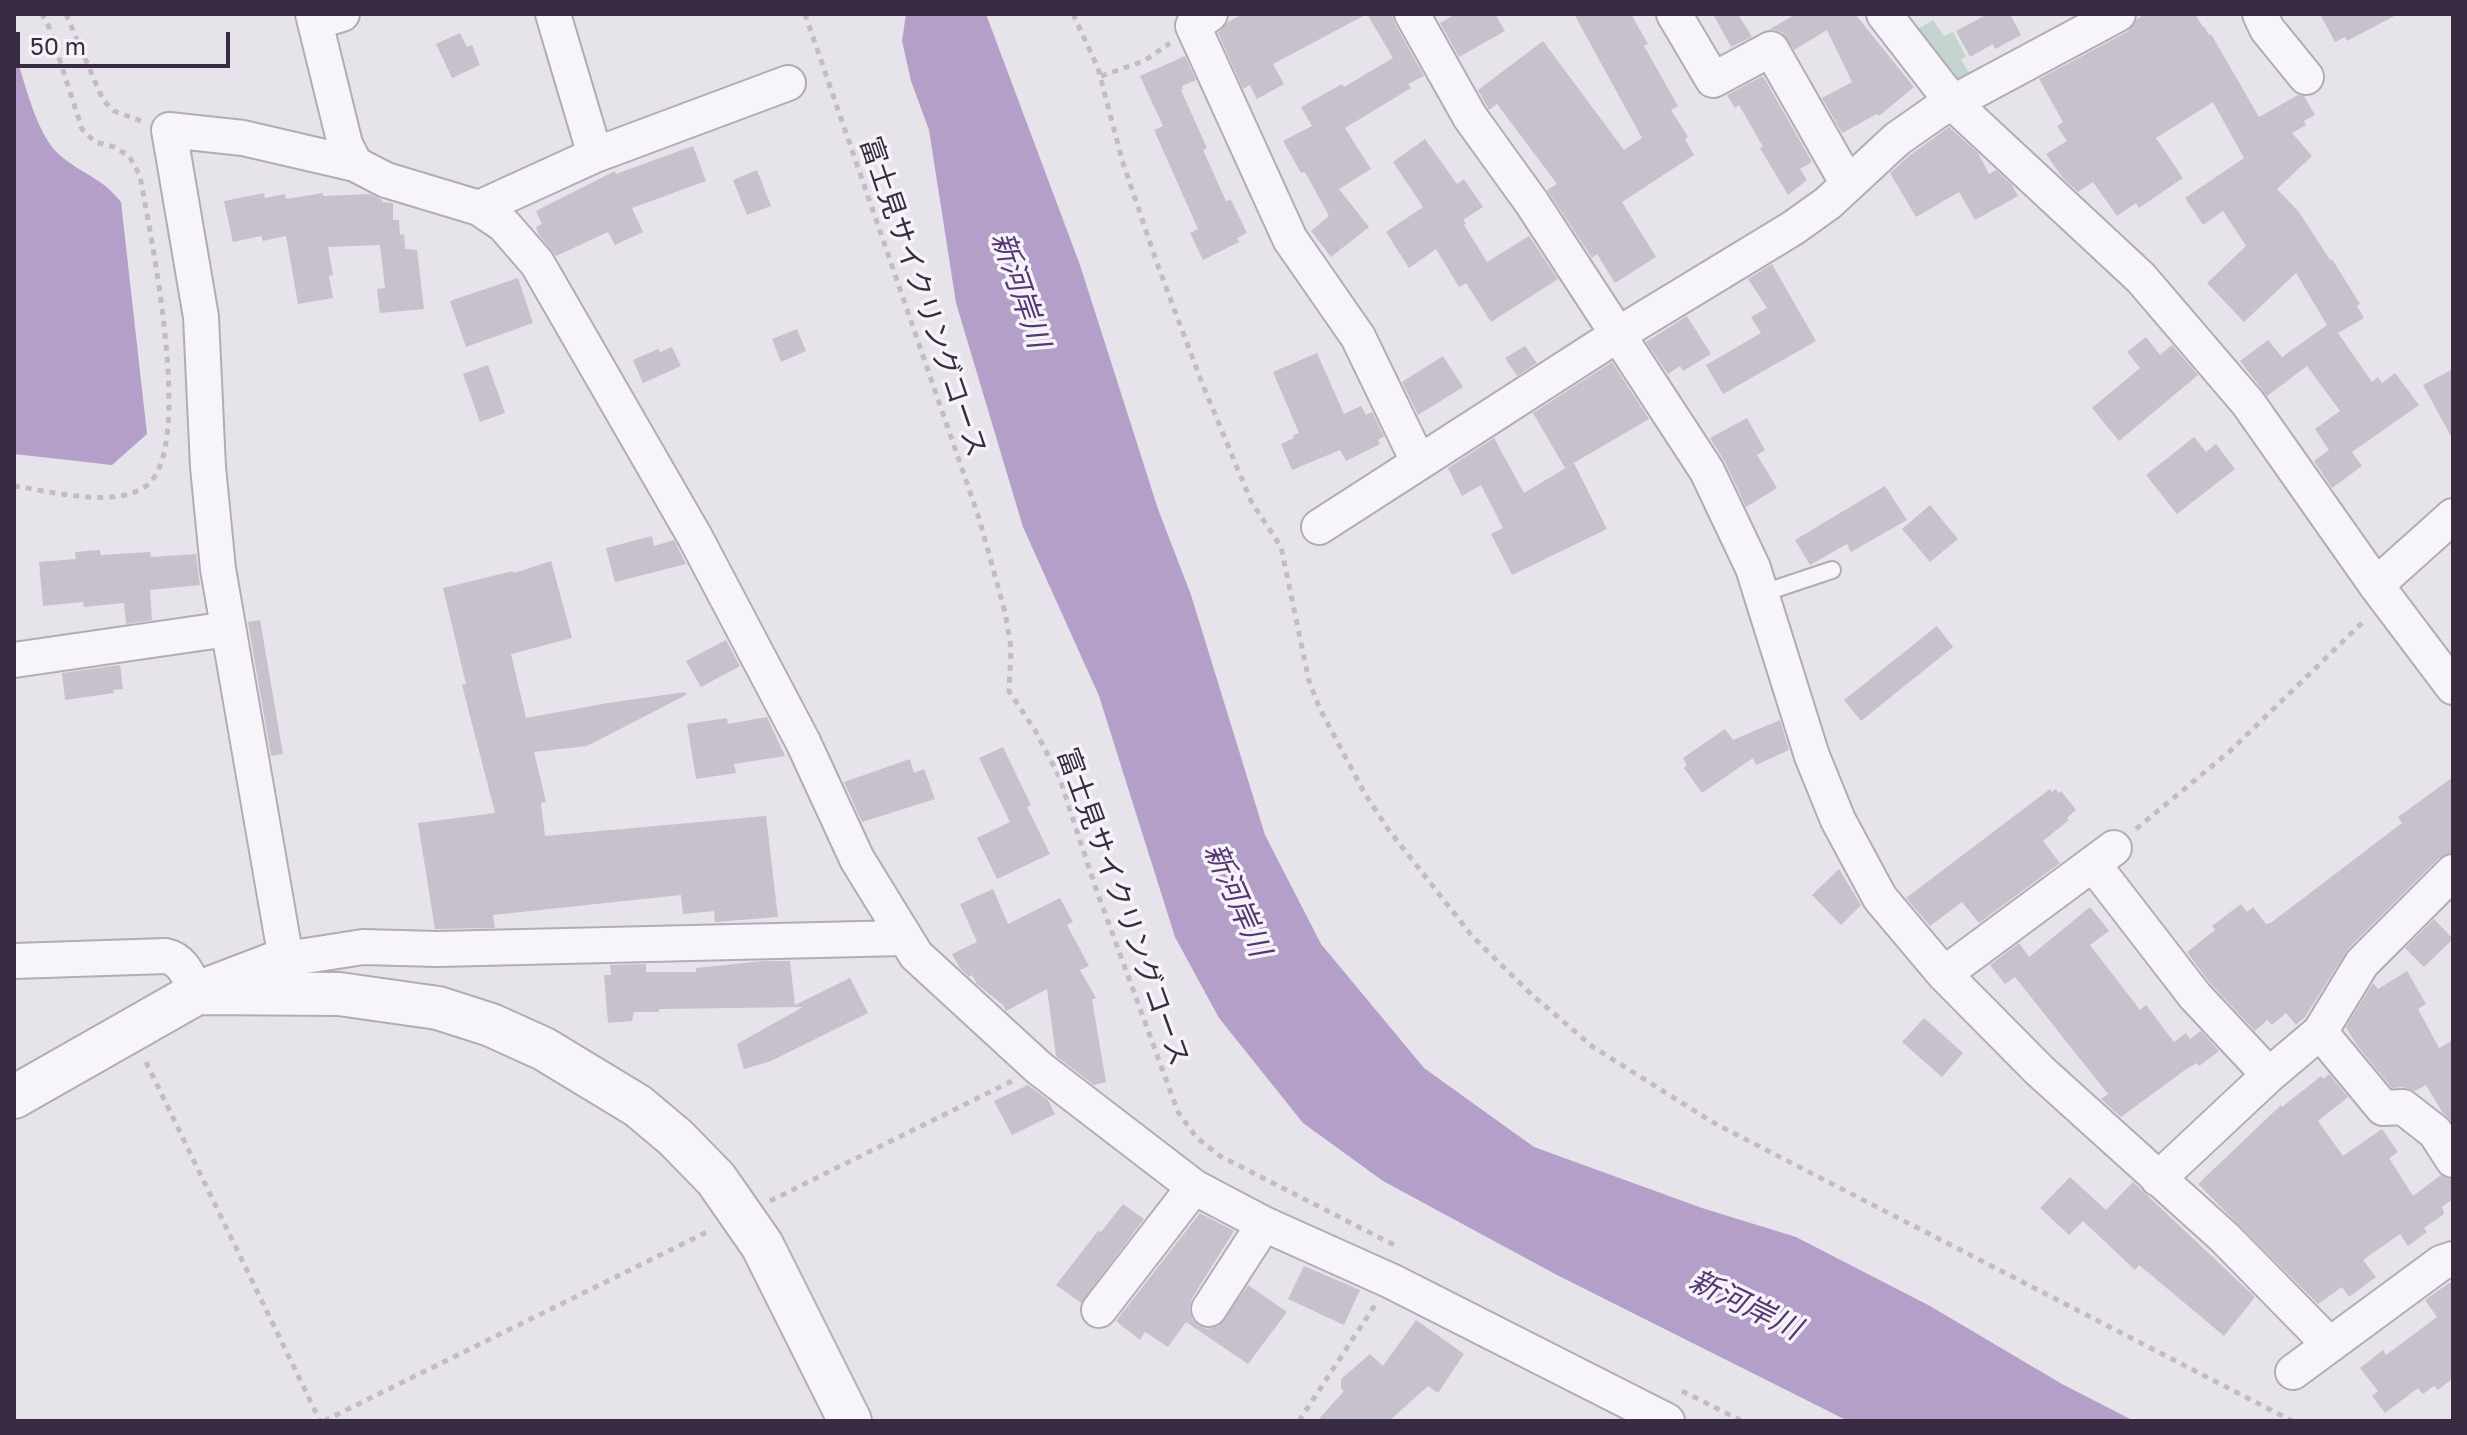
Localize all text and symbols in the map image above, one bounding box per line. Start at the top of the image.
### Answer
scale bar [20,16,234,66]
text: 50 m [30,31,86,60]
street label: 富士見サイクリングコース [852,133,994,461]
water label: 新河岸川 [983,227,1057,353]
street label: 富士見サイクリングコース [1050,743,1196,1071]
water label: 新河岸川 [1196,838,1278,962]
water label: 新河岸川 [1683,1263,1807,1347]

